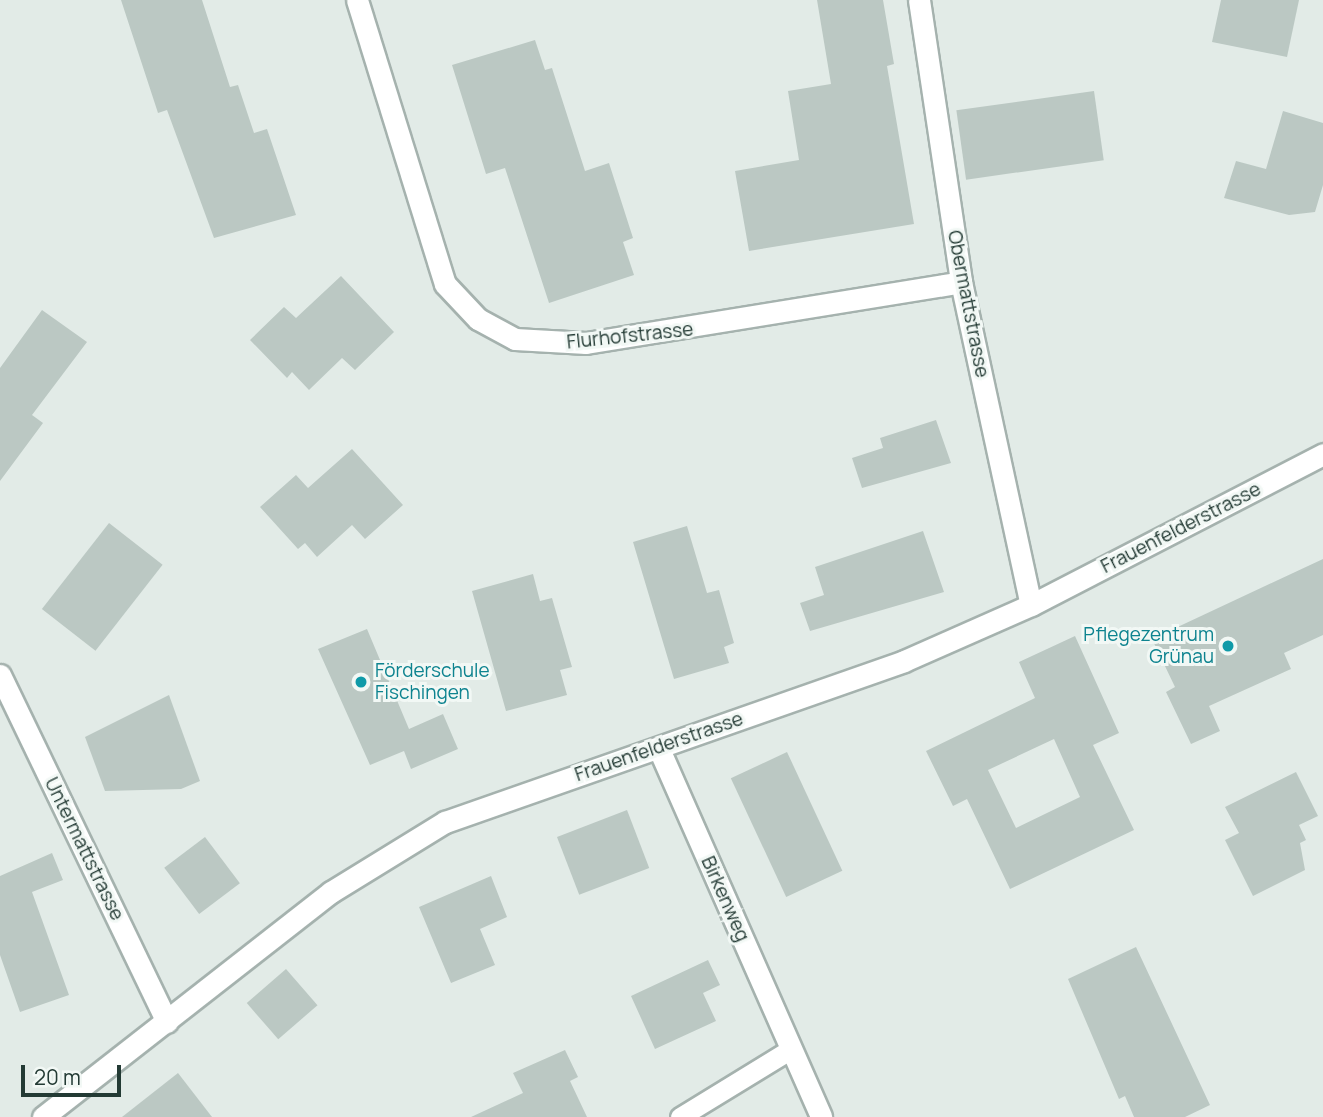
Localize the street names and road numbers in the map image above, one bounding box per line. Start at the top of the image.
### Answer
street label: Obermattstrasse [943,229,993,379]
street label: Flurhofstrasse [566,318,694,354]
street label: Frauenfelderstrasse [1097,478,1265,578]
street label: Frauenfelderstrasse [572,708,746,786]
street label: Untermattstrasse [40,774,128,924]
street label: Birkenweg [696,853,754,945]

